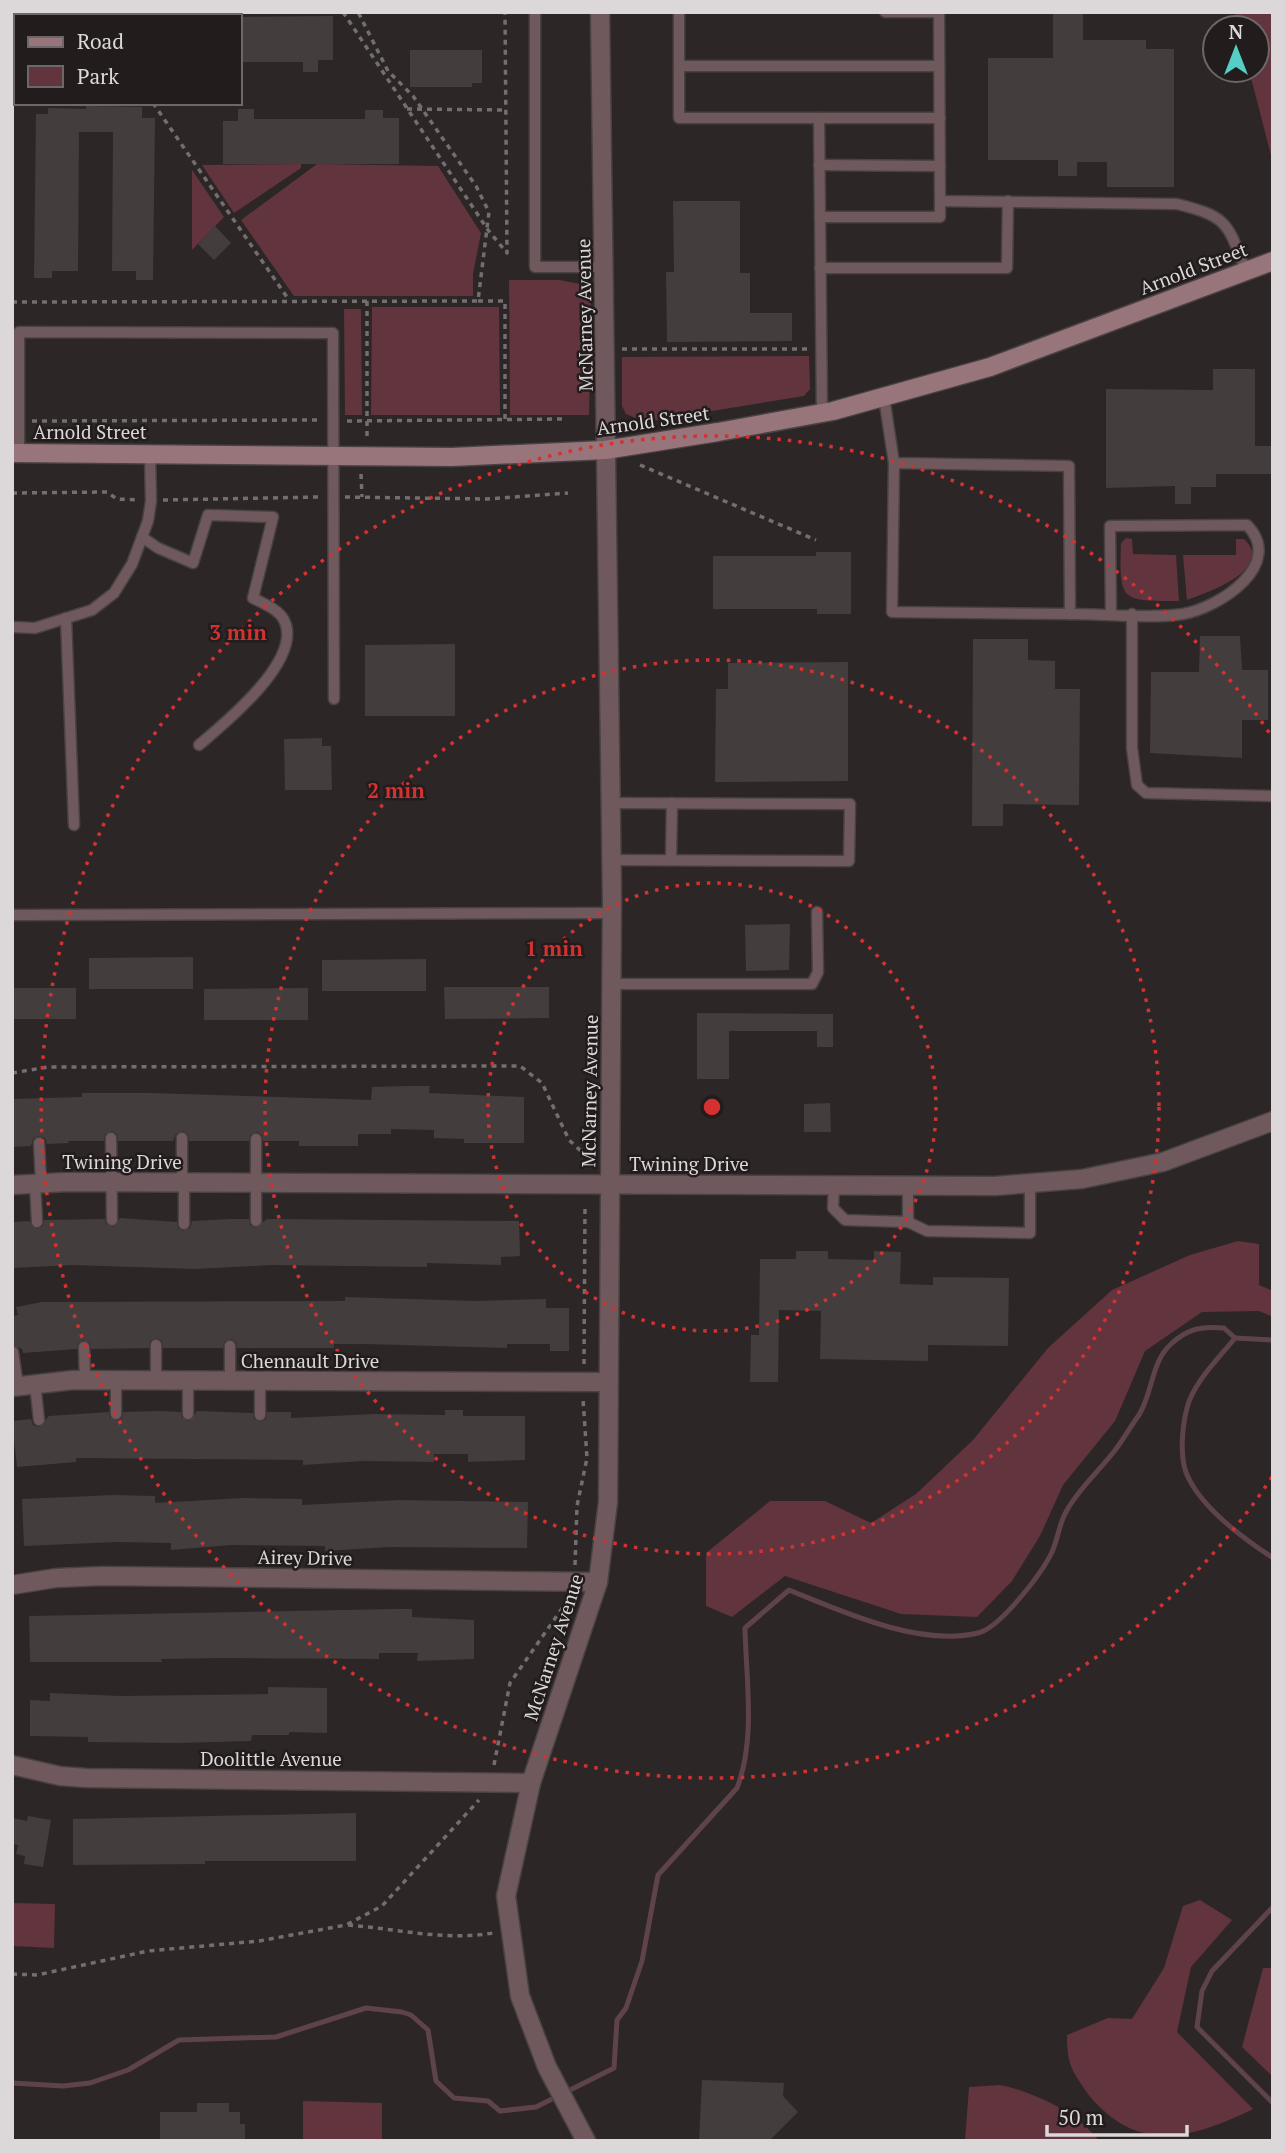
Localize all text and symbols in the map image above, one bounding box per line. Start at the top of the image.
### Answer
legend [14,14,242,105]
north arrow [1201,14,1271,84]
text: N [1229,19,1244,44]
text: Road [77,27,124,55]
text: Park [77,62,119,90]
street label: Arnold Street [1135,236,1251,300]
street label: McNarney Avenue [570,238,598,392]
street label: Arnold Street [595,400,711,440]
street label: Arnold Street [33,419,147,444]
text: 3 min [209,618,267,646]
text: 2 min [367,776,425,804]
text: 1 min [525,934,583,962]
street label: McNarney Avenue [575,1014,603,1168]
centre of rings [700,1095,724,1119]
street label: Twining Drive [62,1149,182,1174]
street label: Twining Drive [629,1151,749,1176]
street label: Chennault Drive [241,1348,379,1373]
street label: Airey Drive [257,1544,353,1570]
street label: McNarney Avenue [518,1571,588,1723]
street label: Doolittle Avenue [200,1746,342,1771]
scale bar [1047,2094,1187,2138]
text: 50 m [1058,2103,1104,2131]

